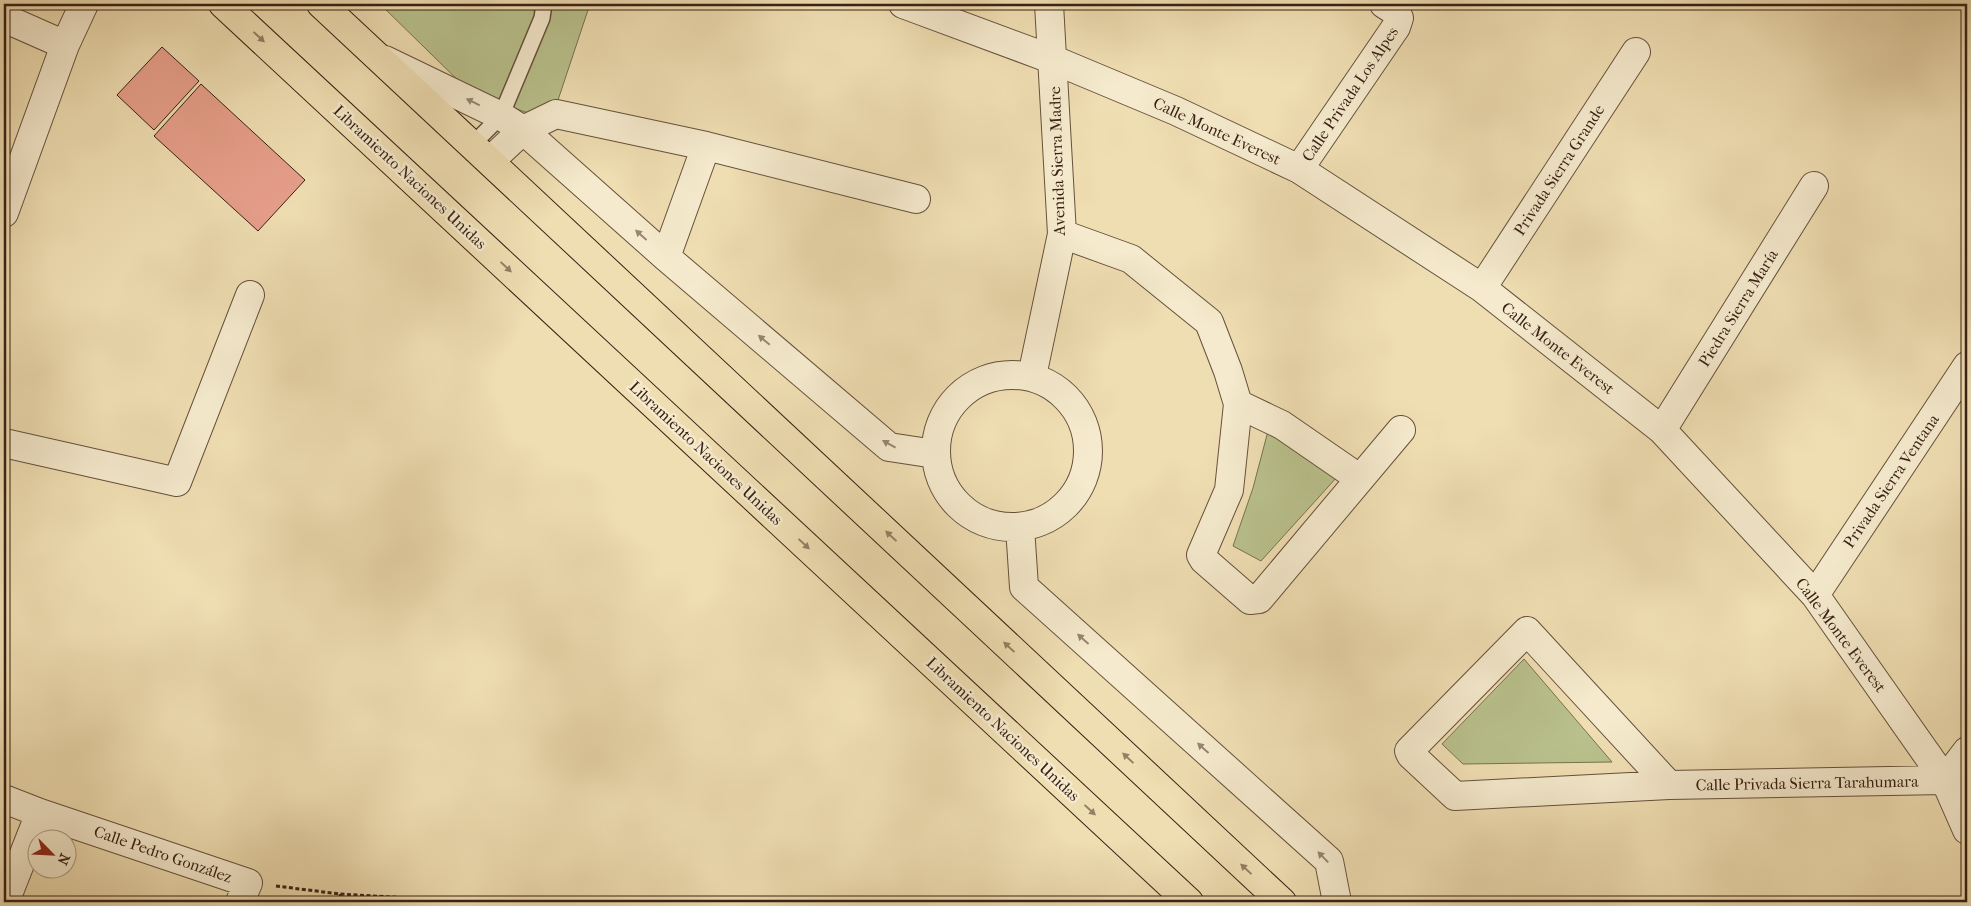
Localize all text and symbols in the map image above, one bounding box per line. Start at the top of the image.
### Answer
street label: Calle Privada Los Alpes [1298,23,1402,165]
one-way arrow [252,31,264,43]
street label: Avenida Sierra Madre [1045,86,1069,237]
street label: Calle Monte Everest [1150,93,1284,169]
one-way arrow [465,98,480,107]
street label: Libramiento Naciones Unidas [329,101,491,253]
street label: Privada Sierra Grande [1510,101,1608,239]
one-way arrow [634,229,647,240]
street label: Piedra Sierra María [1694,245,1782,370]
one-way arrow [500,261,512,273]
street label: Calle Monte Everest [1498,298,1619,398]
one-way arrow [758,335,771,346]
street label: Libramiento Naciones Unidas [625,377,787,529]
street label: Privada Sierra Ventana [1839,410,1943,552]
one-way arrow [881,440,896,448]
one-way arrow [885,530,897,542]
one-way arrow [798,538,810,550]
street label: Calle Monte Everest [1792,574,1890,696]
one-way arrow [1077,633,1089,645]
one-way arrow [1004,641,1016,653]
street label: Libramiento Naciones Unidas [922,653,1084,805]
one-way arrow [1198,742,1210,754]
one-way arrow [1122,752,1134,764]
street label: Calle Privada Sierra Tarahumara [1695,772,1919,794]
one-way arrow [1084,804,1096,816]
street label: Calle Pedro González [91,821,235,887]
north arrow [28,828,78,878]
text: N [53,851,73,868]
one-way arrow [1317,851,1329,863]
one-way arrow [1241,863,1253,875]

